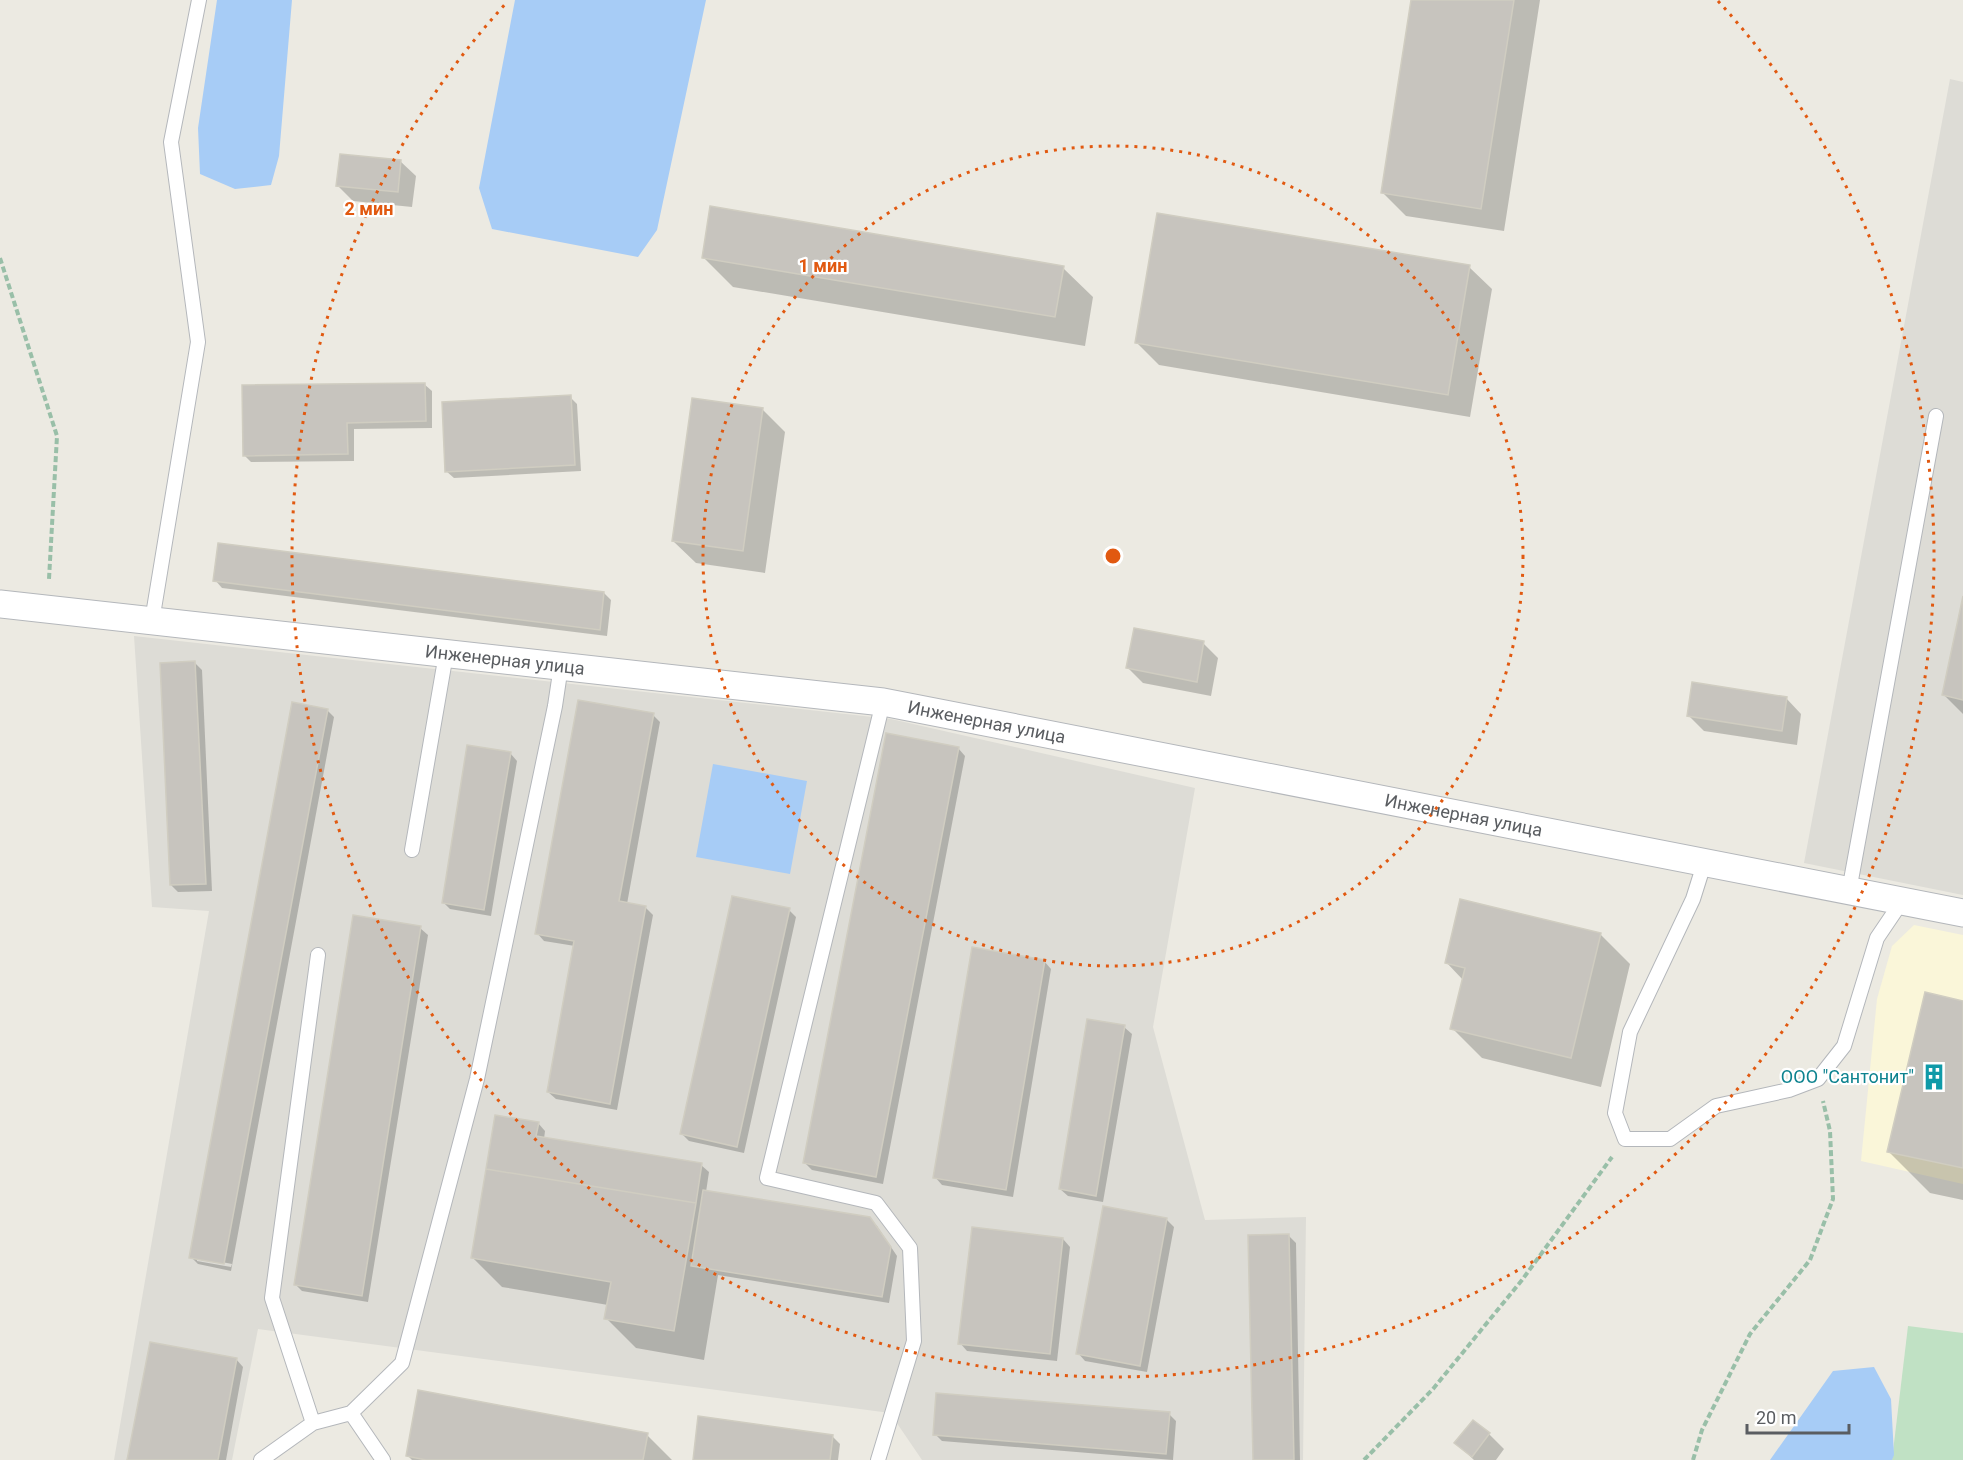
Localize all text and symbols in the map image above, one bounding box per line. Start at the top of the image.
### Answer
text: 2 мин [345,198,393,219]
text: 1 мин [799,255,847,276]
centre of rings [1103,546,1123,566]
street label: Инженерная улица [424,640,586,679]
street label: Инженерная улица [906,696,1067,747]
street label: Инженерная улица [1383,789,1544,841]
building icon: ООО "Сантонит" [1919,1062,1949,1092]
place label: ООО "Сантонит" [1781,1066,1914,1087]
scale bar [1747,1397,1849,1435]
text: 20 m [1756,1407,1796,1428]

